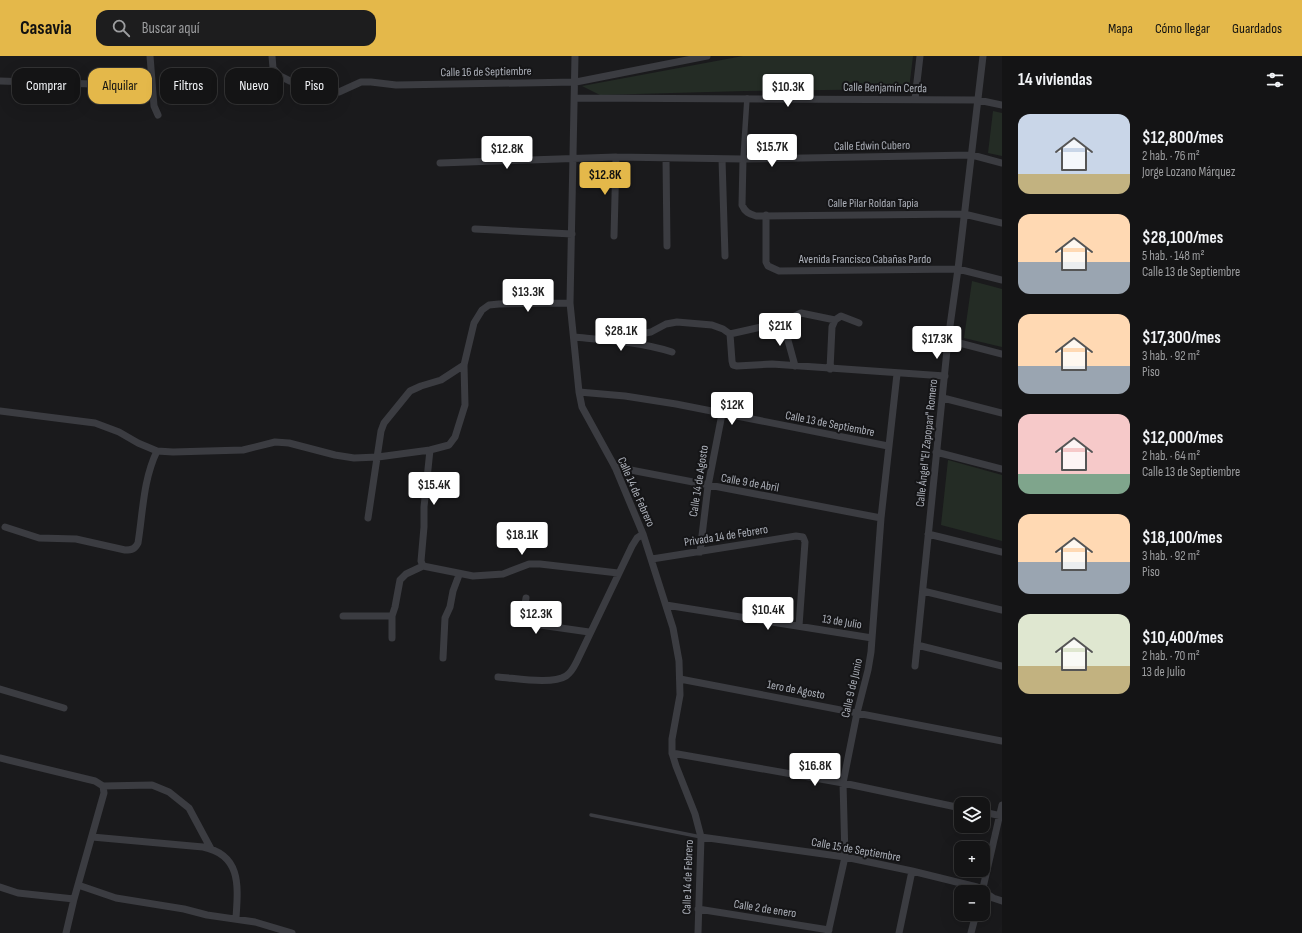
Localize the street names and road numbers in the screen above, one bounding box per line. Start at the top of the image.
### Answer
street label: Calle 16 de Septiembre [440,64,532,80]
street label: Calle Benjamín Cerda [843,80,927,96]
street label: Calle Edwin Cubero [834,138,910,154]
street label: Calle Pilar Roldan Tapia [828,196,919,211]
street label: Avenida Francisco Cabañas Pardo [798,252,931,267]
street label: Calle Ángel "El Zapopan" Romero [913,378,941,508]
street label: Calle 13 de Septiembre [784,408,876,440]
street label: Calle 14 de Agosto [686,444,712,518]
street label: Calle 14 de Febrero [614,455,658,529]
street label: Calle 9 de Abril [720,471,780,495]
street label: Privada 14 de Febrero [683,522,769,550]
street label: 13 de Julio [821,611,863,633]
street label: Calle 9 de Junio [838,657,866,719]
street label: 1ero de Agosto [766,677,826,703]
street label: Calle 15 de Septiembre [810,835,902,865]
street label: Calle 14 de Febrero [679,839,697,915]
street label: Calle 2 de enero [733,897,797,921]

